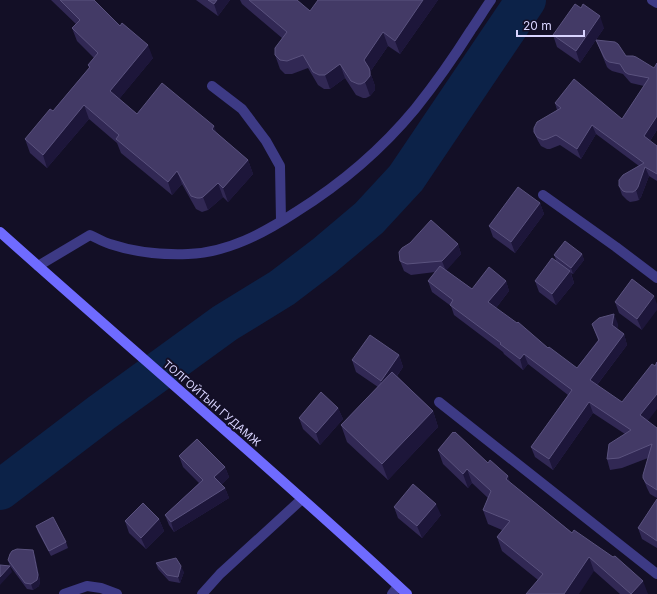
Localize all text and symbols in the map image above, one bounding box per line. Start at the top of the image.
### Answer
scale bar [517,12,584,38]
text: 20 m [523,18,552,33]
street label: ТОЛГОЙТЫН ГУДАМЖ [160,357,264,449]

